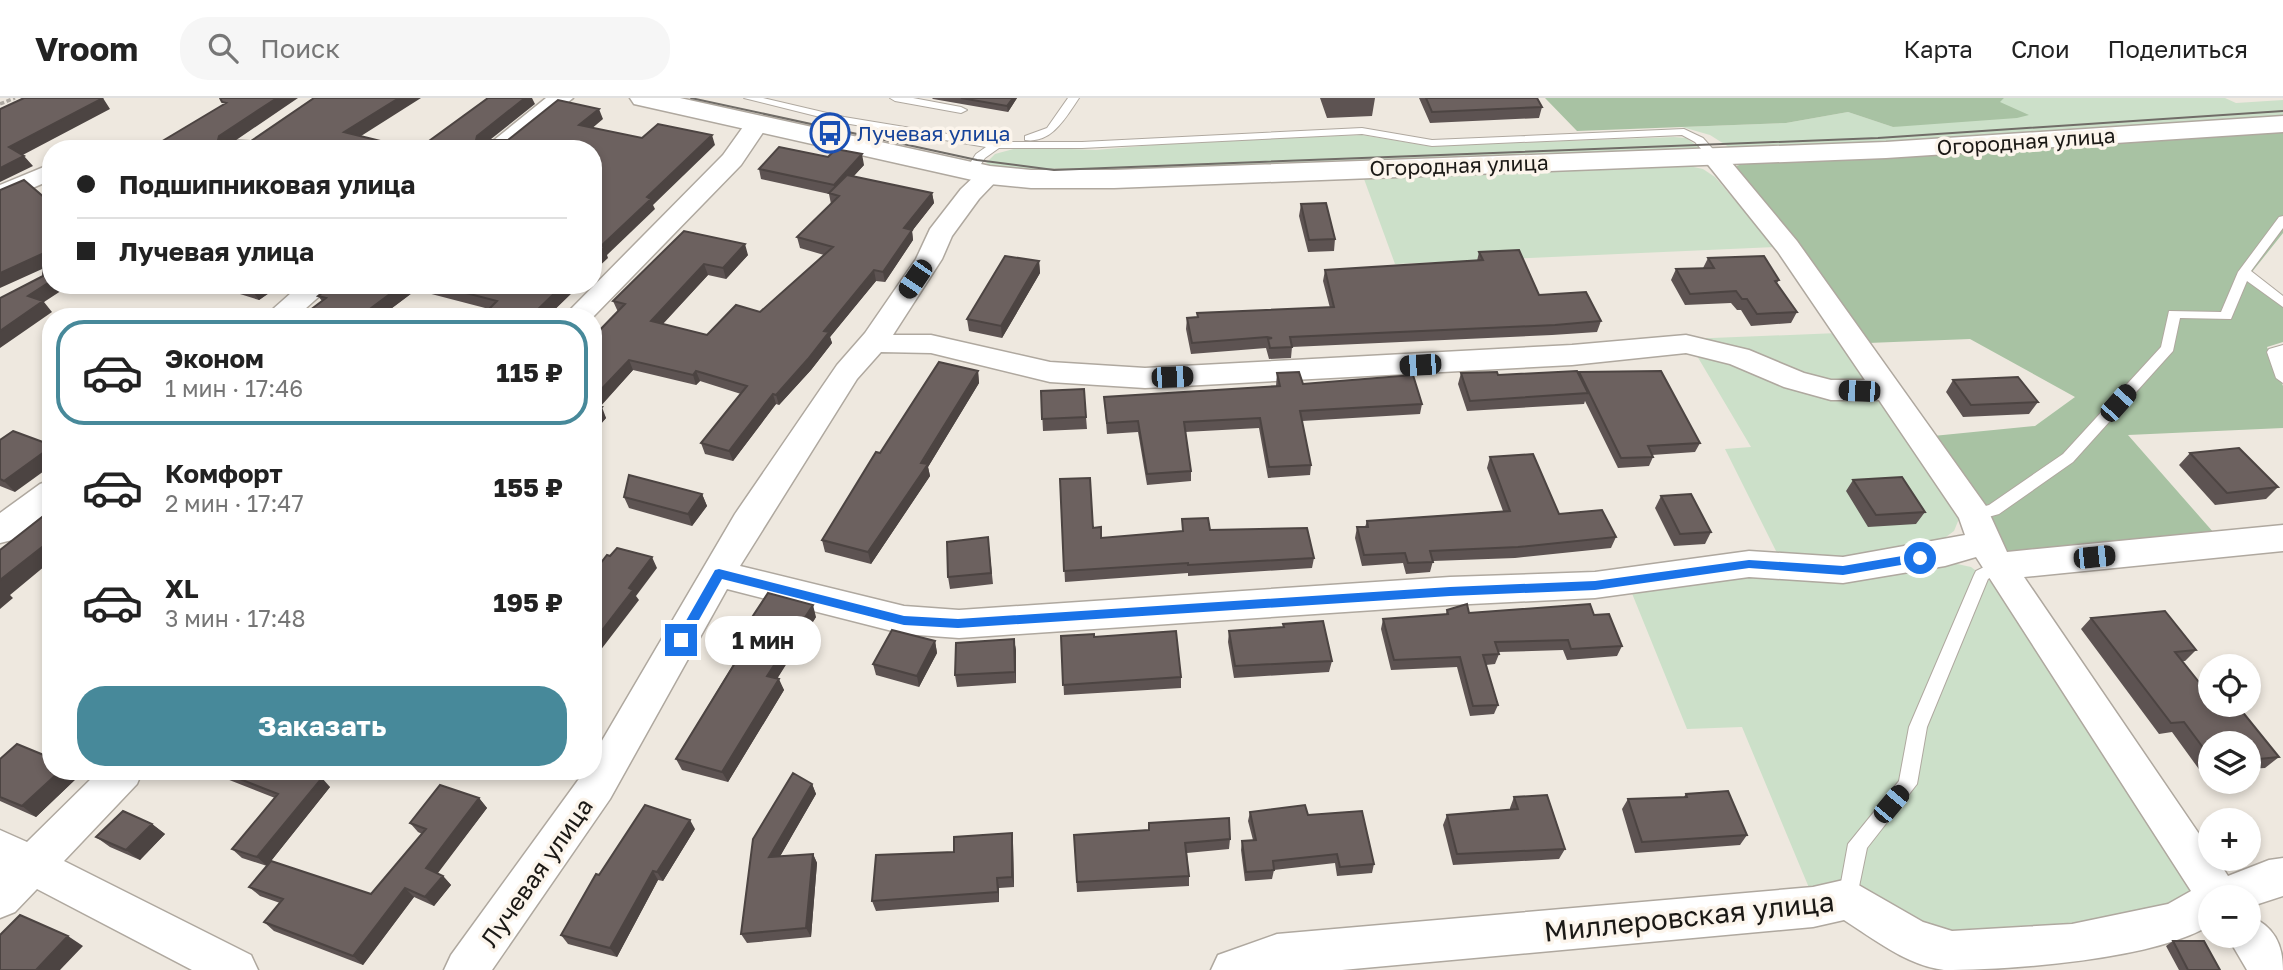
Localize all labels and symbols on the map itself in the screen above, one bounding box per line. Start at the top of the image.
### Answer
bus stop icon: Лучевая улица [809,112,851,154]
place label: Лучевая улица [857,120,1010,146]
street label: Огородная улица [1936,122,2116,160]
street label: Огородная улица [1369,149,1549,181]
car [895,256,936,302]
car [1399,353,1442,377]
car [1151,366,1194,388]
car [1838,380,1881,402]
car [2097,380,2140,426]
route start [1904,542,1936,574]
car [2073,544,2116,570]
callout: 1 мин [706,616,821,664]
route end [665,624,697,656]
car [1870,781,1913,827]
street label: Лучевая улица [474,792,598,952]
street label: Миллеровская улица [1542,884,1836,948]

